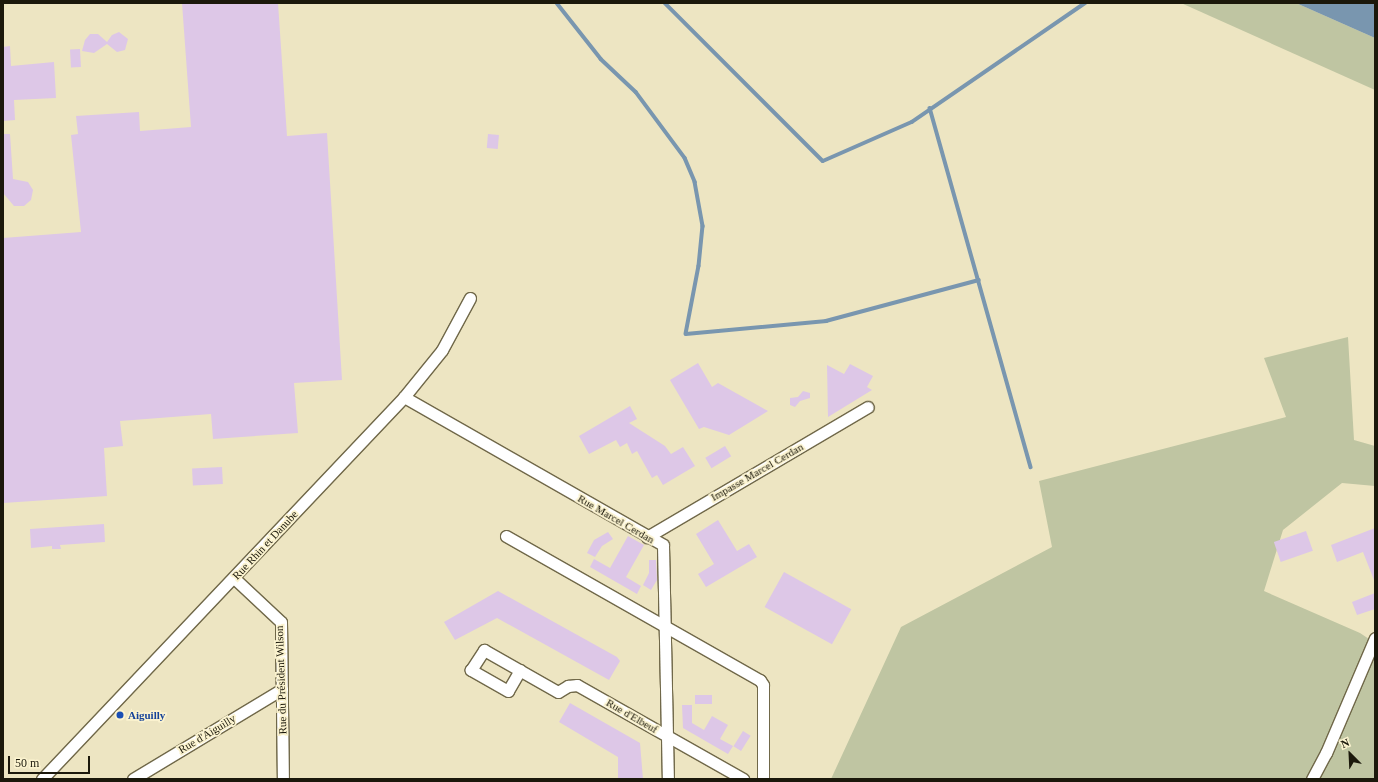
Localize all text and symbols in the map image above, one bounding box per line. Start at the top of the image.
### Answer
street label: Impasse Marcel Cerdan [708,440,806,504]
street label: Rue Marcel Cerdan [575,492,657,546]
street label: Rue Rhin et Danube [230,508,300,582]
street label: Rue du Président Wilson [272,625,290,735]
street label: Rue d'Elbeuf [604,696,660,736]
place label: Aiguilly [128,708,165,722]
marker: Aiguilly [115,710,125,720]
street label: Rue d'Aiguilly [176,712,238,756]
north arrow [1330,734,1370,774]
text: N [1339,736,1351,750]
scale bar [10,748,92,774]
text: 50 m [15,756,39,770]

